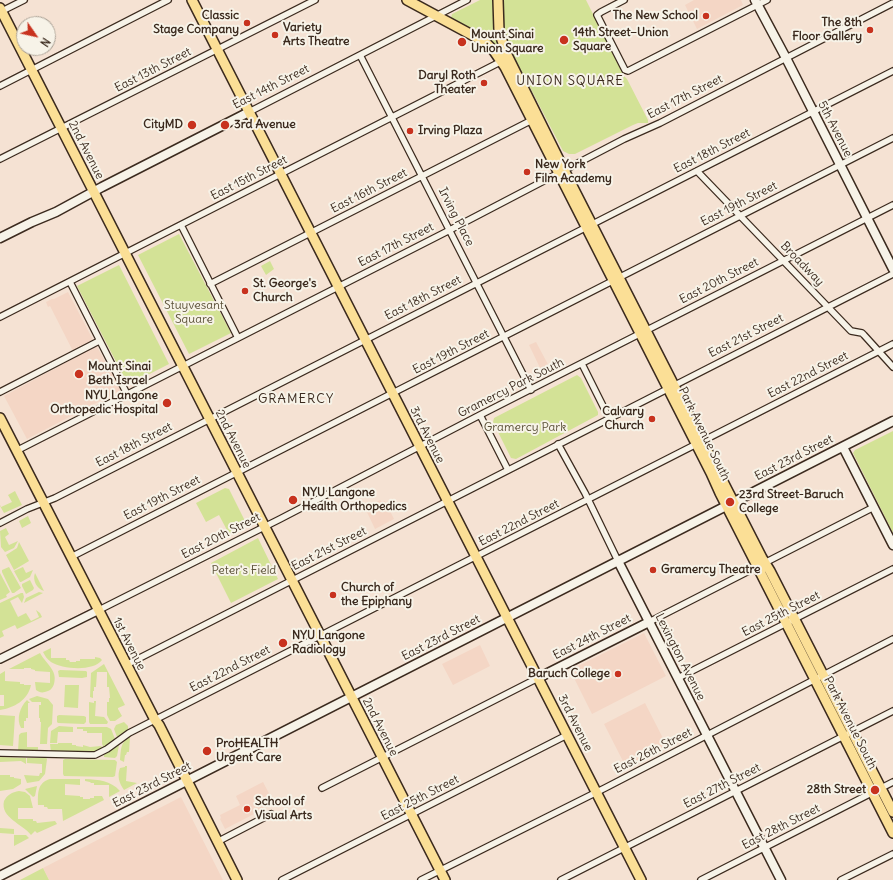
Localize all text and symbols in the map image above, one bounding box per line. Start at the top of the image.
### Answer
place label: Classic Stage Company [153,9,239,37]
place label: The New School [613,9,698,23]
marker: The New School [701,11,711,21]
north arrow [16,16,56,56]
place label: The 8th Floor Gallery [792,16,862,44]
marker: Classic Stage Company [242,18,252,28]
place label: Variety Arts Theatre [283,21,350,49]
marker: The 8th Floor Gallery [865,25,875,35]
place label: 14th Street–Union Square [573,26,669,54]
place label: Mount Sinai Union Square [471,28,543,56]
marker: Variety Arts Theatre [270,30,280,40]
marker: 14th Street–Union Square [558,34,570,46]
text: N [37,35,53,49]
marker: Mount Sinai Union Square [456,36,468,48]
street label: East 13th Street [113,45,193,95]
street label: East 14th Street [230,62,312,112]
place label: Daryl Roth Theater [418,69,476,97]
street label: East 17th Street [645,72,725,122]
district label: UNION SQUARE [516,73,624,89]
marker: Daryl Roth Theater [479,78,489,88]
street label: 5th Avenue [815,99,855,159]
street label: 2nd Avenue [65,118,107,182]
place label: CityMD [143,118,183,132]
place label: 3rd Avenue [234,118,296,132]
marker: CityMD [186,119,198,131]
marker: 3rd Avenue [219,119,231,131]
place label: Irving Plaza [418,124,482,138]
marker: Irving Plaza [405,126,415,136]
street label: East 18th Street [671,126,753,176]
street label: East 15th Street [208,153,290,203]
place label: New York Film Academy [535,158,612,186]
street label: East 16th Street [328,166,410,216]
marker: New York Film Academy [522,167,532,177]
street label: East 19th Street [698,179,780,229]
street label: Irving Place [435,185,477,249]
street label: East 17th Street [356,220,436,270]
street label: Broadway [777,239,827,289]
street label: East 20th Street [677,255,761,307]
street label: East 18th Street [382,273,464,323]
place label: St. George's Church [253,277,316,305]
marker: St. George's Church [240,286,250,296]
park label: Stuyvesant Square [164,299,224,327]
street label: East 21st Street [706,311,786,361]
street label: East 19th Street [410,327,492,377]
street label: East 22nd Street [765,349,851,401]
street label: Gramercy Park South [456,355,566,421]
place label: Mount Sinai Beth Israel [88,360,151,388]
marker: Mount Sinai Beth Israel [73,368,85,380]
street label: Park Avenue South [675,385,733,483]
place label: NYU Langone Orthopedic Hospital [50,389,158,417]
district label: GRAMERCY [258,391,334,407]
marker: NYU Langone Orthopedic Hospital [161,397,173,409]
street label: 3rd Avenue [407,404,447,466]
place label: Calvary Church [602,405,644,433]
street label: 2nd Avenue [212,407,254,471]
marker: Calvary Church [647,414,657,424]
street label: East 18th Street [93,420,175,470]
park label: Gramercy Park [484,421,566,435]
street label: East 23rd Street [752,432,836,484]
street label: East 19th Street [121,473,203,523]
place label: NYU Langone Health Orthopedics [302,486,407,514]
place label: 23rd Street-Baruch College [739,488,844,516]
marker: NYU Langone Health Orthopedics [287,494,299,506]
marker: 23rd Street-Baruch College [724,496,736,508]
street label: East 22nd Street [476,497,562,549]
street label: East 20th Street [179,510,263,562]
street label: East 21st Street [289,524,369,574]
place label: Gramercy Theatre [661,563,760,577]
park label: Peter's Field [212,564,276,578]
marker: Gramercy Theatre [648,565,658,575]
place label: Church of the Epiphany [341,581,412,609]
street label: East 25th Street [740,588,822,640]
marker: Church of the Epiphany [328,590,338,600]
street label: East 24th Street [551,611,633,663]
street label: Lexington Avenue [652,611,708,703]
street label: East 23rd Street [399,612,483,664]
street label: 1st Avenue [110,615,148,673]
place label: NYU Langone Radiology [292,629,365,657]
marker: NYU Langone Radiology [277,637,289,649]
street label: East 22nd Street [187,643,273,695]
place label: Baruch College [528,667,610,681]
marker: Baruch College [613,669,623,679]
street label: Park Avenue South [820,674,880,772]
street label: 3rd Avenue [555,692,595,754]
street label: 2nd Avenue [359,695,401,759]
street label: East 26th Street [612,725,694,777]
place label: ProHEALTH Urgent Care [216,737,281,765]
marker: ProHEALTH Urgent Care [201,745,213,757]
street label: East 23rd Street [110,759,194,811]
street label: East 27th Street [681,760,763,812]
street label: East 25th Street [379,772,461,824]
place label: 28th Street [807,783,866,797]
marker: 28th Street [869,784,881,796]
place label: School of Visual Arts [255,795,312,823]
street label: East 28th Street [740,801,822,853]
marker: School of Visual Arts [242,804,252,814]

